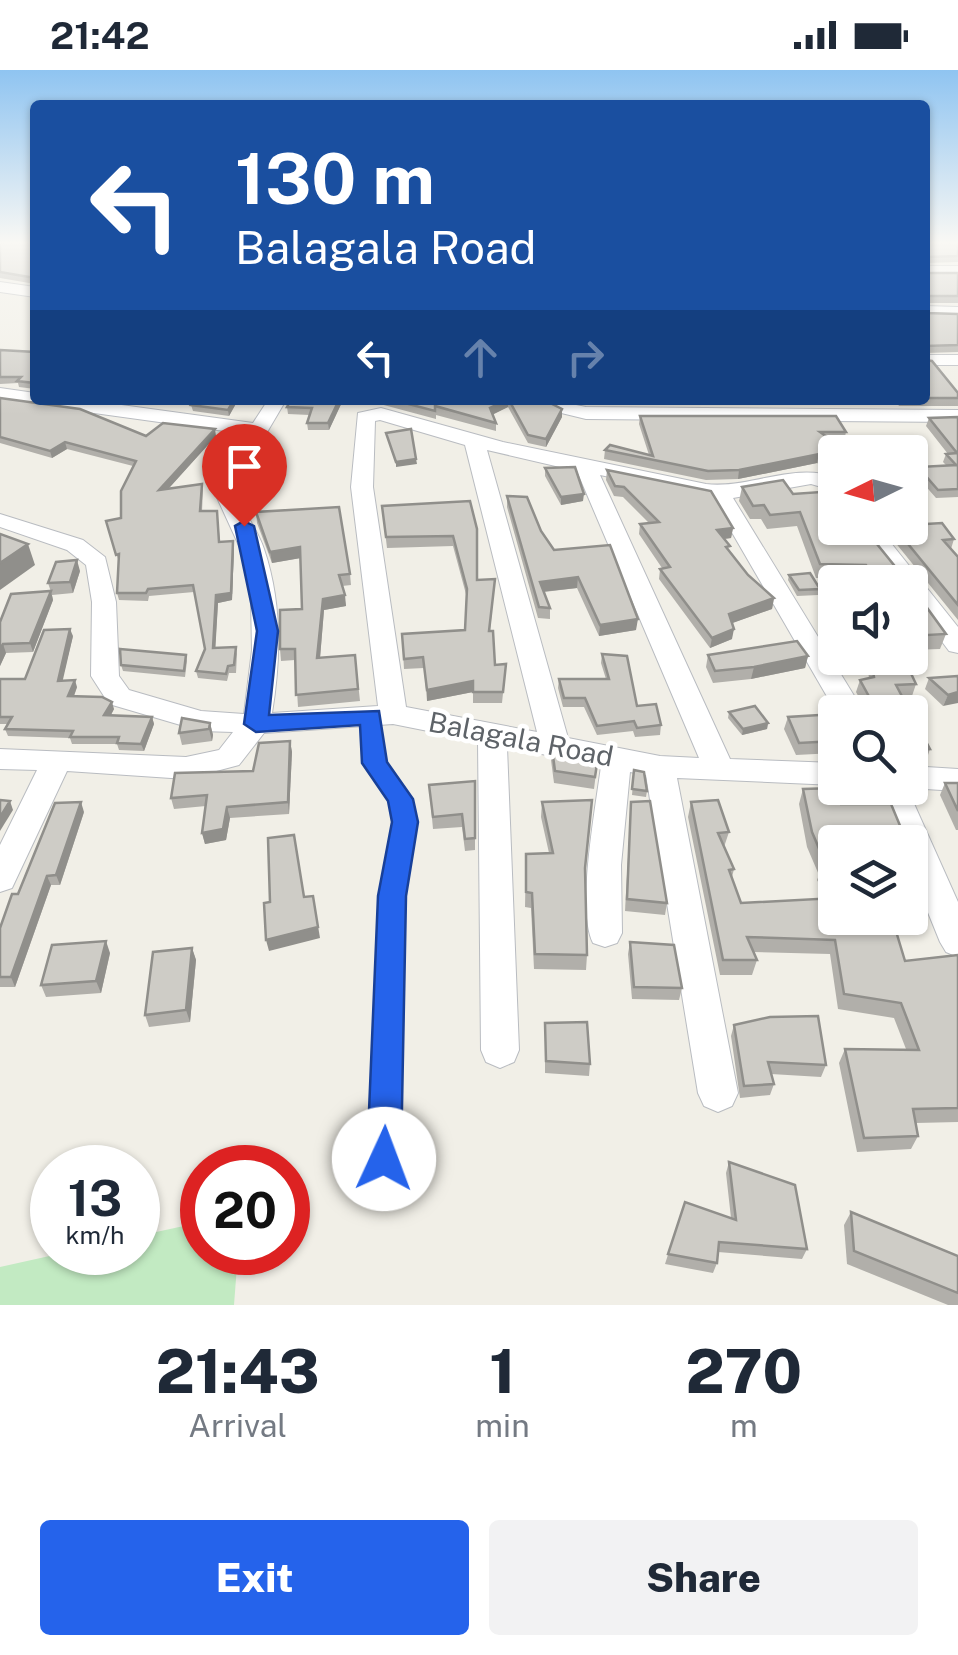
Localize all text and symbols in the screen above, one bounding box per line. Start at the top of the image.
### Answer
text: 21:42 [50,13,150,58]
text: 130 m [235,137,435,220]
icon: left [70,140,200,270]
text: Balagala Road [235,221,536,274]
icon: left [348,330,403,385]
icon: ahead [453,330,508,385]
icon: right [558,330,613,385]
pin [202,424,287,527]
north arrow [818,435,928,545]
map controls [818,435,928,935]
icon: arrive [217,439,272,494]
button: sound [818,565,928,675]
button: search [818,695,928,805]
street label: Balagala Road [426,704,616,773]
button: layers [818,825,928,935]
position arrow [332,1107,436,1211]
speed limit sign: 20 [180,1145,310,1275]
text: 13 [68,1168,122,1227]
text: km/h [66,1220,124,1250]
text: 21:43 [156,1336,320,1407]
text: 1 [489,1336,516,1407]
text: 270 [685,1336,802,1407]
text: Arrival [188,1407,287,1444]
text: min [475,1407,530,1444]
text: m [730,1407,758,1444]
button: Exit [40,1520,469,1635]
button: Share [489,1520,918,1635]

